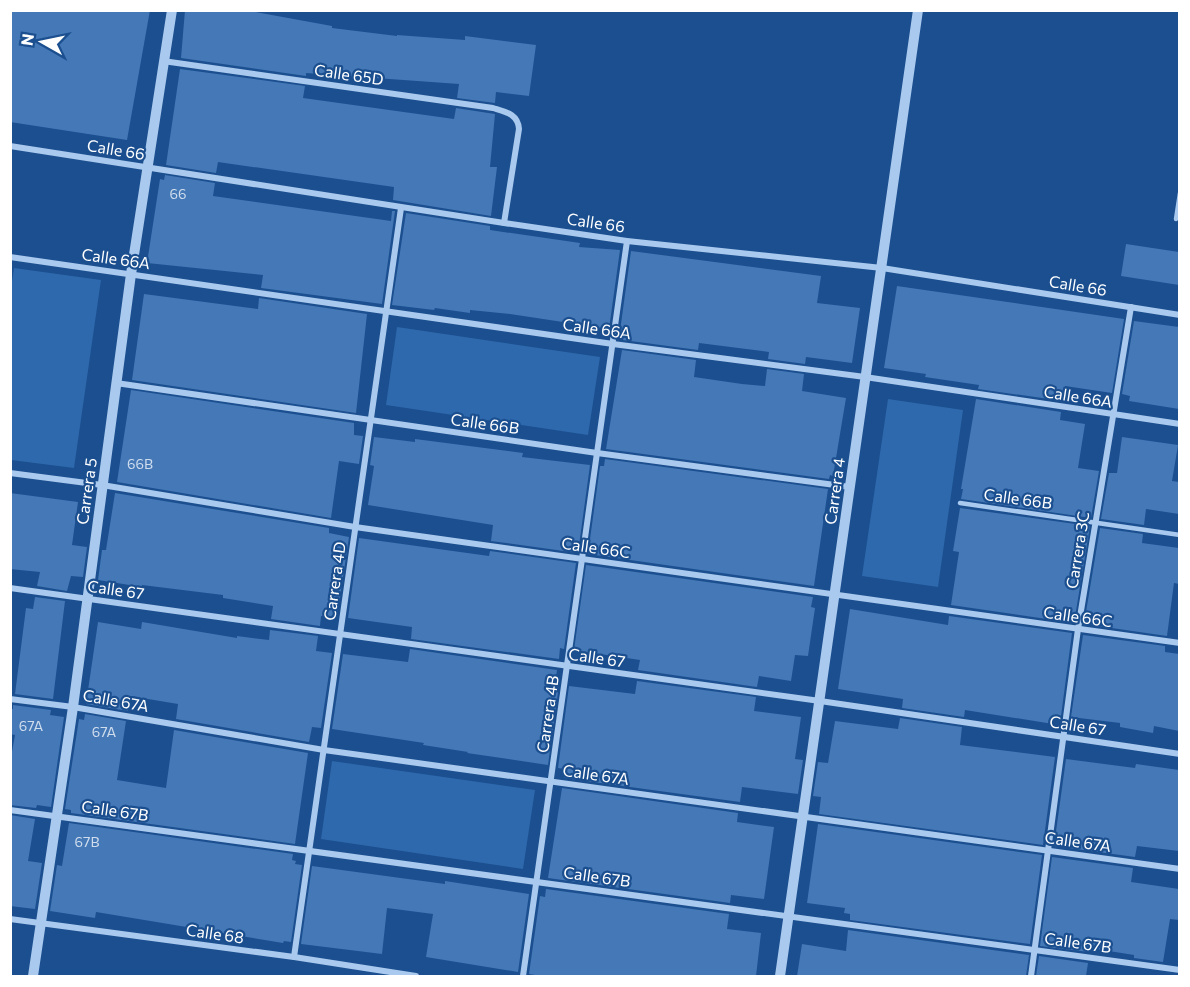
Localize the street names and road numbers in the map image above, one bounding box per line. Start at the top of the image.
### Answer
street label: Calle 65D [313,60,385,88]
street label: Calle 66 [86,135,146,163]
street label: Calle 66 [566,209,626,235]
street label: Calle 66A [80,244,152,272]
street label: Calle 66 [1048,271,1108,299]
street label: Calle 66A [561,314,633,342]
street label: Calle 66A [1042,381,1114,411]
street label: Calle 66B [450,409,520,437]
street label: Carrera 5 [72,456,100,526]
street label: Carrera 4 [820,456,848,526]
street label: Calle 66B [983,484,1053,512]
street label: Carrera 3C [1062,510,1092,590]
street label: Calle 66C [560,533,632,561]
street label: Carrera 4D [319,540,349,622]
street label: Calle 67 [86,576,146,602]
street label: Calle 66C [1042,602,1114,630]
street label: Calle 67 [567,644,627,670]
street label: Carrera 4B [532,674,562,754]
street label: Calle 67A [81,685,151,715]
street label: Calle 67 [1048,711,1108,739]
street label: Calle 67A [562,760,630,788]
street label: Calle 67B [80,796,150,824]
street label: Calle 67A [1044,827,1112,855]
street label: Calle 67B [562,862,632,890]
street label: Calle 68 [185,920,245,946]
street label: Calle 67B [1043,928,1113,956]

